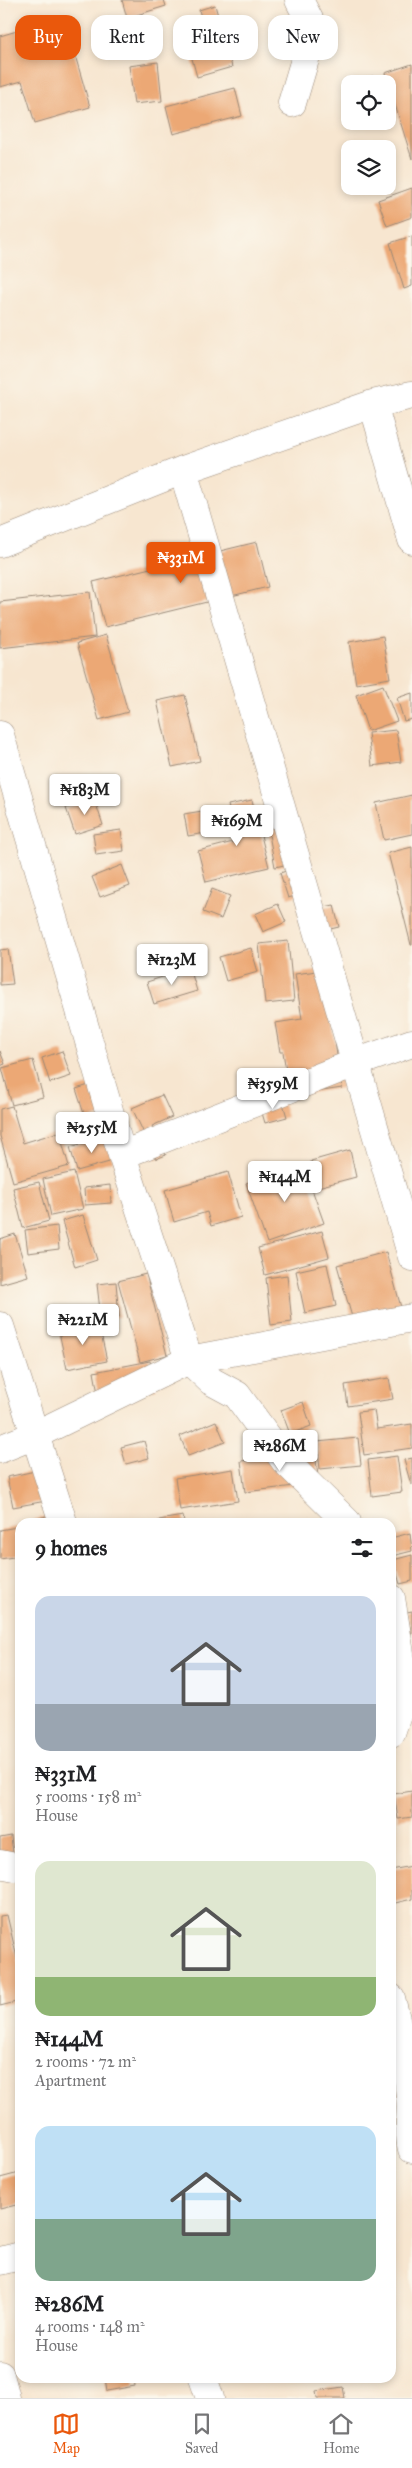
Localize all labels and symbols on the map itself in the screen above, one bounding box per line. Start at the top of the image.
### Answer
pin: ₦331M [146,542,216,584]
pin: ₦183M [50,774,120,816]
pin: ₦169M [202,804,272,847]
pin: ₦123M [137,944,207,986]
pin: ₦359M [238,1068,308,1110]
pin: ₦255M [57,1112,127,1154]
pin: ₦144M [250,1160,320,1203]
pin: ₦221M [48,1304,118,1346]
pin: ₦286M [245,1430,315,1472]

